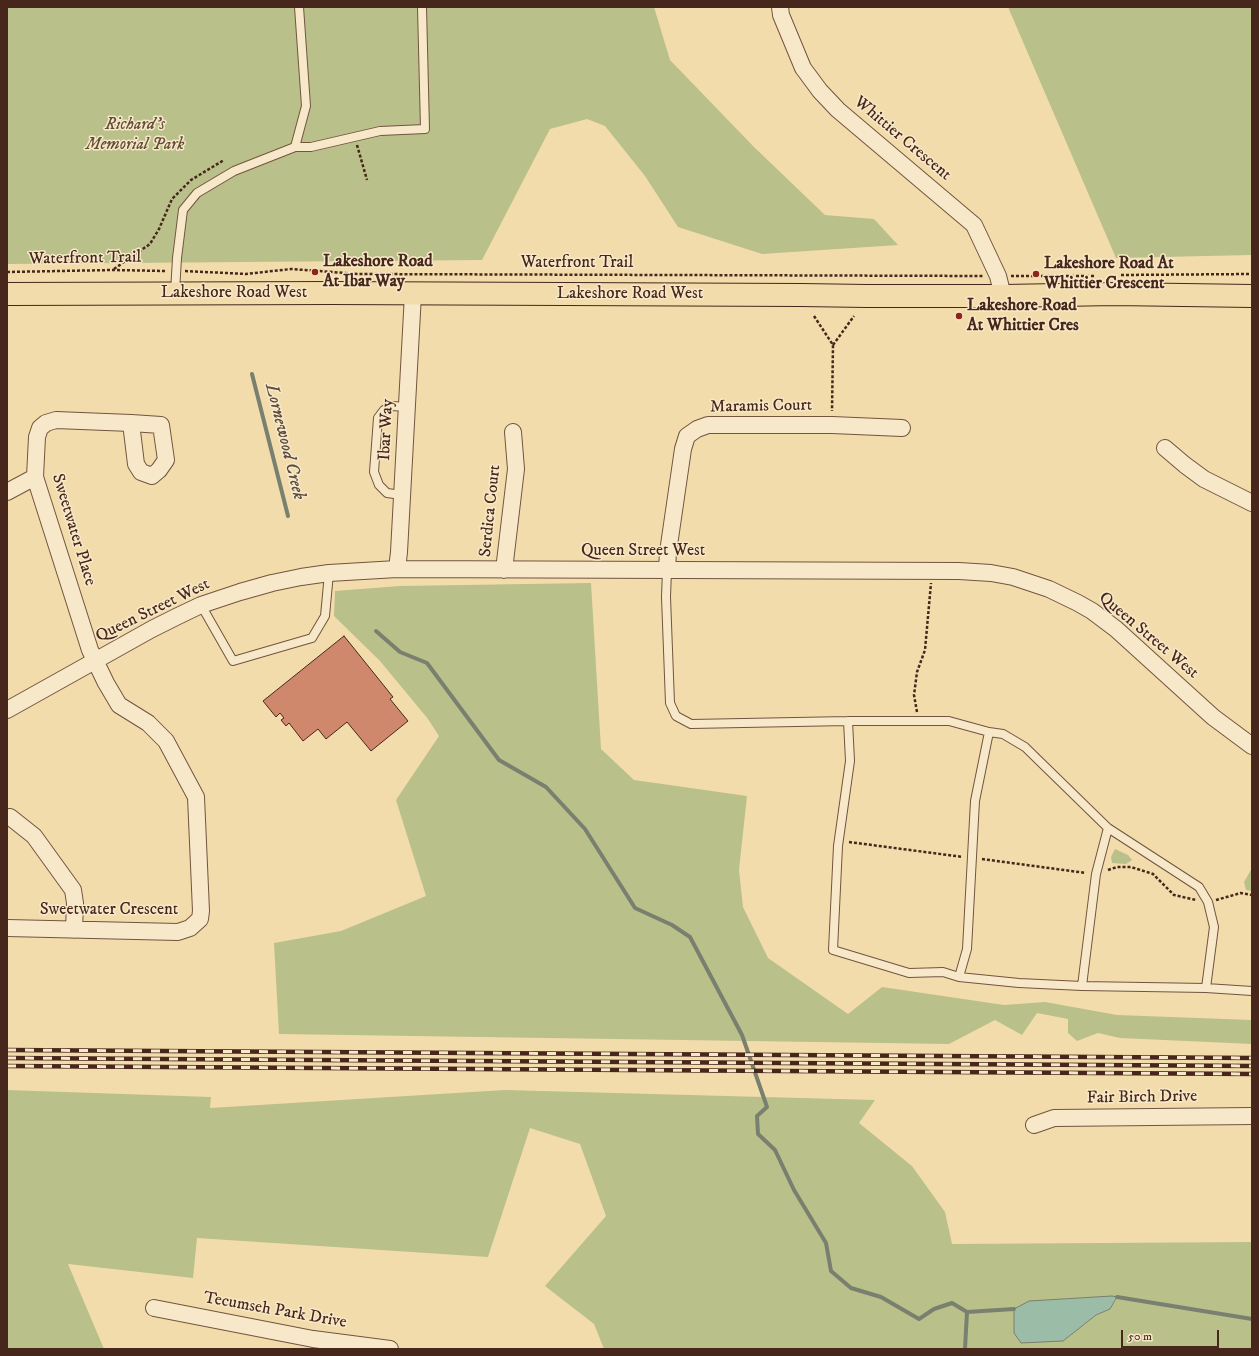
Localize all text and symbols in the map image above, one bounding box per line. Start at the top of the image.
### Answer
street label: Whittier Crescent [849,92,955,186]
park label: Richard's Memorial Park [86,115,184,155]
street label: Waterfront Trail [29,248,141,270]
place label: Lakeshore Road At Ibar Way [323,252,433,292]
street label: Waterfront Trail [521,253,633,273]
place label: Lakeshore Road At Whittier Crescent [1044,254,1174,294]
marker: Lakeshore Road At Ibar Way [310,267,320,277]
marker: Lakeshore Road At Whittier Crescent [1031,269,1041,279]
street label: Lakeshore Road West [161,283,307,303]
street label: Lakeshore Road West [557,284,703,304]
place label: Lakeshore Road At Whittier Cres [967,296,1079,336]
marker: Lakeshore Road At Whittier Cres [954,311,964,321]
water label: Lornewood Creek [259,382,309,502]
street label: Maramis Court [710,396,812,418]
street label: Ibar Way [375,399,399,461]
street label: Serdica Court [476,464,506,558]
street label: Sweetwater Place [46,471,100,589]
street label: Queen Street West [581,541,705,561]
street label: Queen Street West [93,575,213,647]
street label: Queen Street West [1094,588,1202,684]
street label: Sweetwater Crescent [40,900,178,920]
street label: Fair Birch Drive [1087,1087,1197,1109]
street label: Tecumseh Park Drive [202,1288,348,1334]
scale bar [1123,1322,1221,1348]
text: 50 m [1128,1329,1152,1344]

